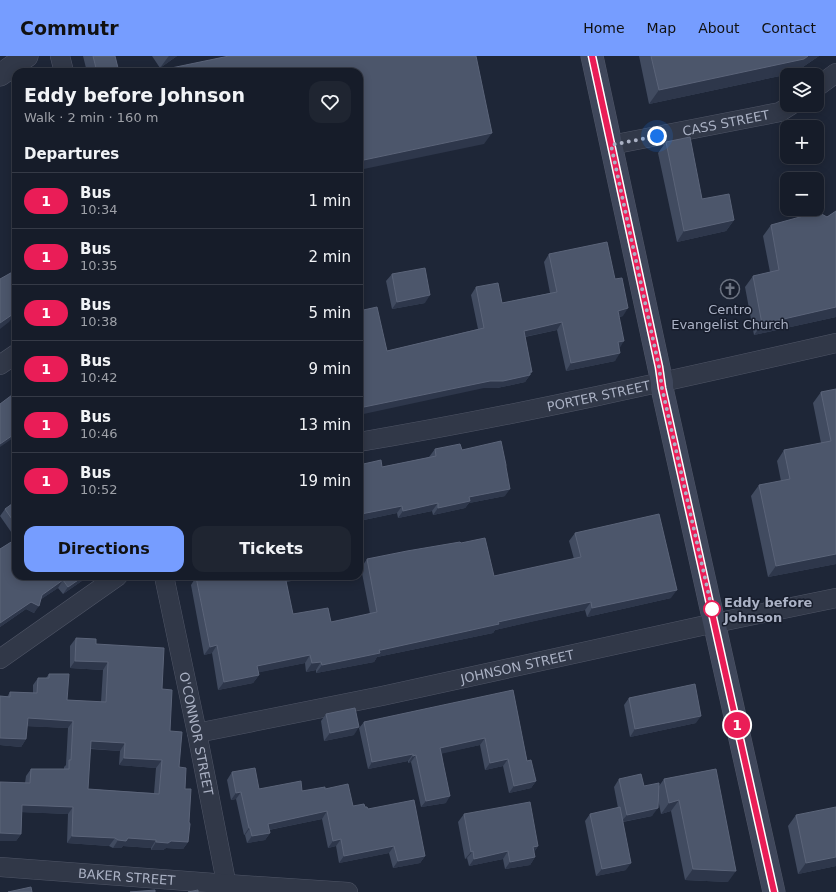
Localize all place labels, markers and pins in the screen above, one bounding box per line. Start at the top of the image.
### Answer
church icon: Centro Evangelist Church [719,278,741,300]
place label: Centro Evangelist Church [671,302,789,332]
place label: Eddy before Johnson [723,595,813,625]
marker: Eddy before Johnson [703,600,721,618]

